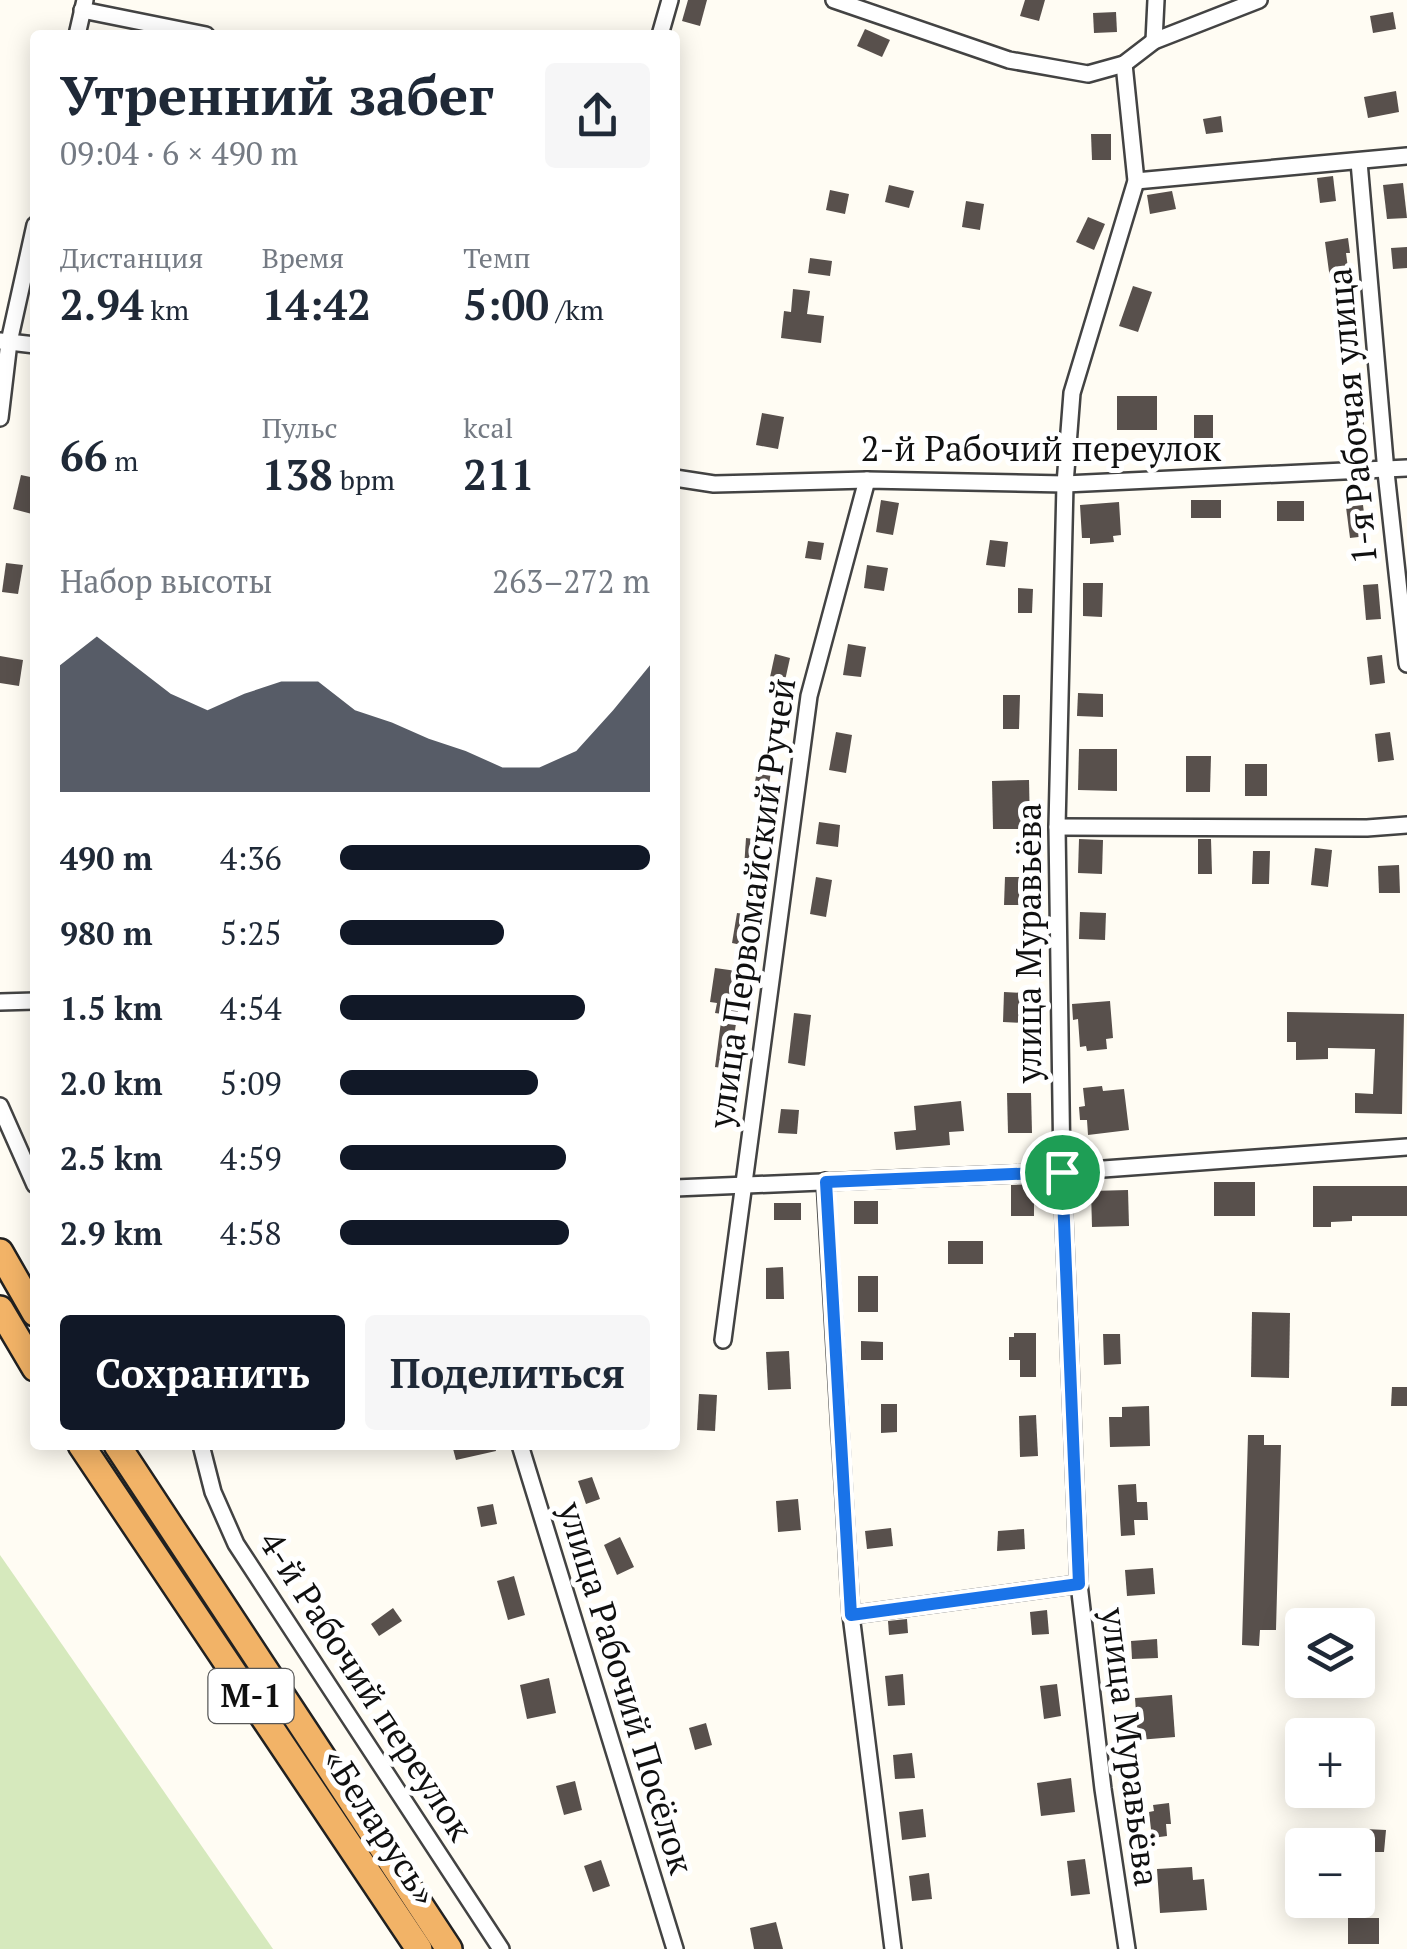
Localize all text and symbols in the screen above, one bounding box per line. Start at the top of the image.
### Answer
text: Утренний забег [60,58,494,131]
button: share [545,63,650,168]
text: 09:04 · 6 × 490 m [60,132,298,174]
text: Дистанция [60,239,203,276]
text: Время [262,239,344,276]
text: Темп [463,239,531,276]
street label: 1-я Рабочая улица [1315,266,1387,566]
text: 2.94 [60,276,144,332]
text: 14:42 [262,276,371,332]
text: 5:00 [463,276,549,332]
text: km [144,291,189,328]
text: /km [549,291,604,328]
text: Пульс [262,409,337,446]
text: kcal [463,409,513,446]
street label: 2-й Рабочий переулок [861,425,1221,471]
text: 66 [60,427,107,483]
text: m [107,442,138,479]
text: 138 [262,446,333,502]
text: 211 [463,446,535,502]
text: bpm [333,461,395,498]
text: Набор высоты [60,560,272,602]
text: 263–272 m [492,560,650,602]
street label: улица Первомайский Ручей [697,675,805,1132]
street label: улица Муравьёва [1005,803,1051,1084]
text: 490 m [60,837,152,879]
text: 4:36 [220,837,282,879]
text: 980 m [60,912,152,954]
text: 5:25 [220,912,282,954]
text: 1.5 km [60,987,163,1029]
text: 4:54 [220,987,282,1029]
text: 2.0 km [60,1062,163,1104]
text: 5:09 [220,1062,282,1104]
pin [1020,1130,1105,1215]
text: 2.5 km [60,1137,163,1179]
text: 4:59 [220,1137,282,1179]
icon: arrive [1035,1145,1090,1200]
text: 2.9 km [60,1212,163,1254]
text: 4:58 [220,1212,282,1254]
button: Сохранить [60,1315,345,1430]
button: Поделиться [365,1315,650,1430]
street label: улица Рабочий Посёлок [548,1495,705,1879]
street label: 4-й Рабочий переулок [249,1522,484,1849]
street label: улица Муравьёва [1091,1604,1171,1889]
map controls [1285,1608,1375,1918]
button: layers [1285,1608,1375,1698]
road number: М-1 [208,1669,294,1723]
button: + [1285,1718,1375,1808]
street label: «Беларусь» [313,1739,449,1914]
button: − [1285,1828,1375,1918]

